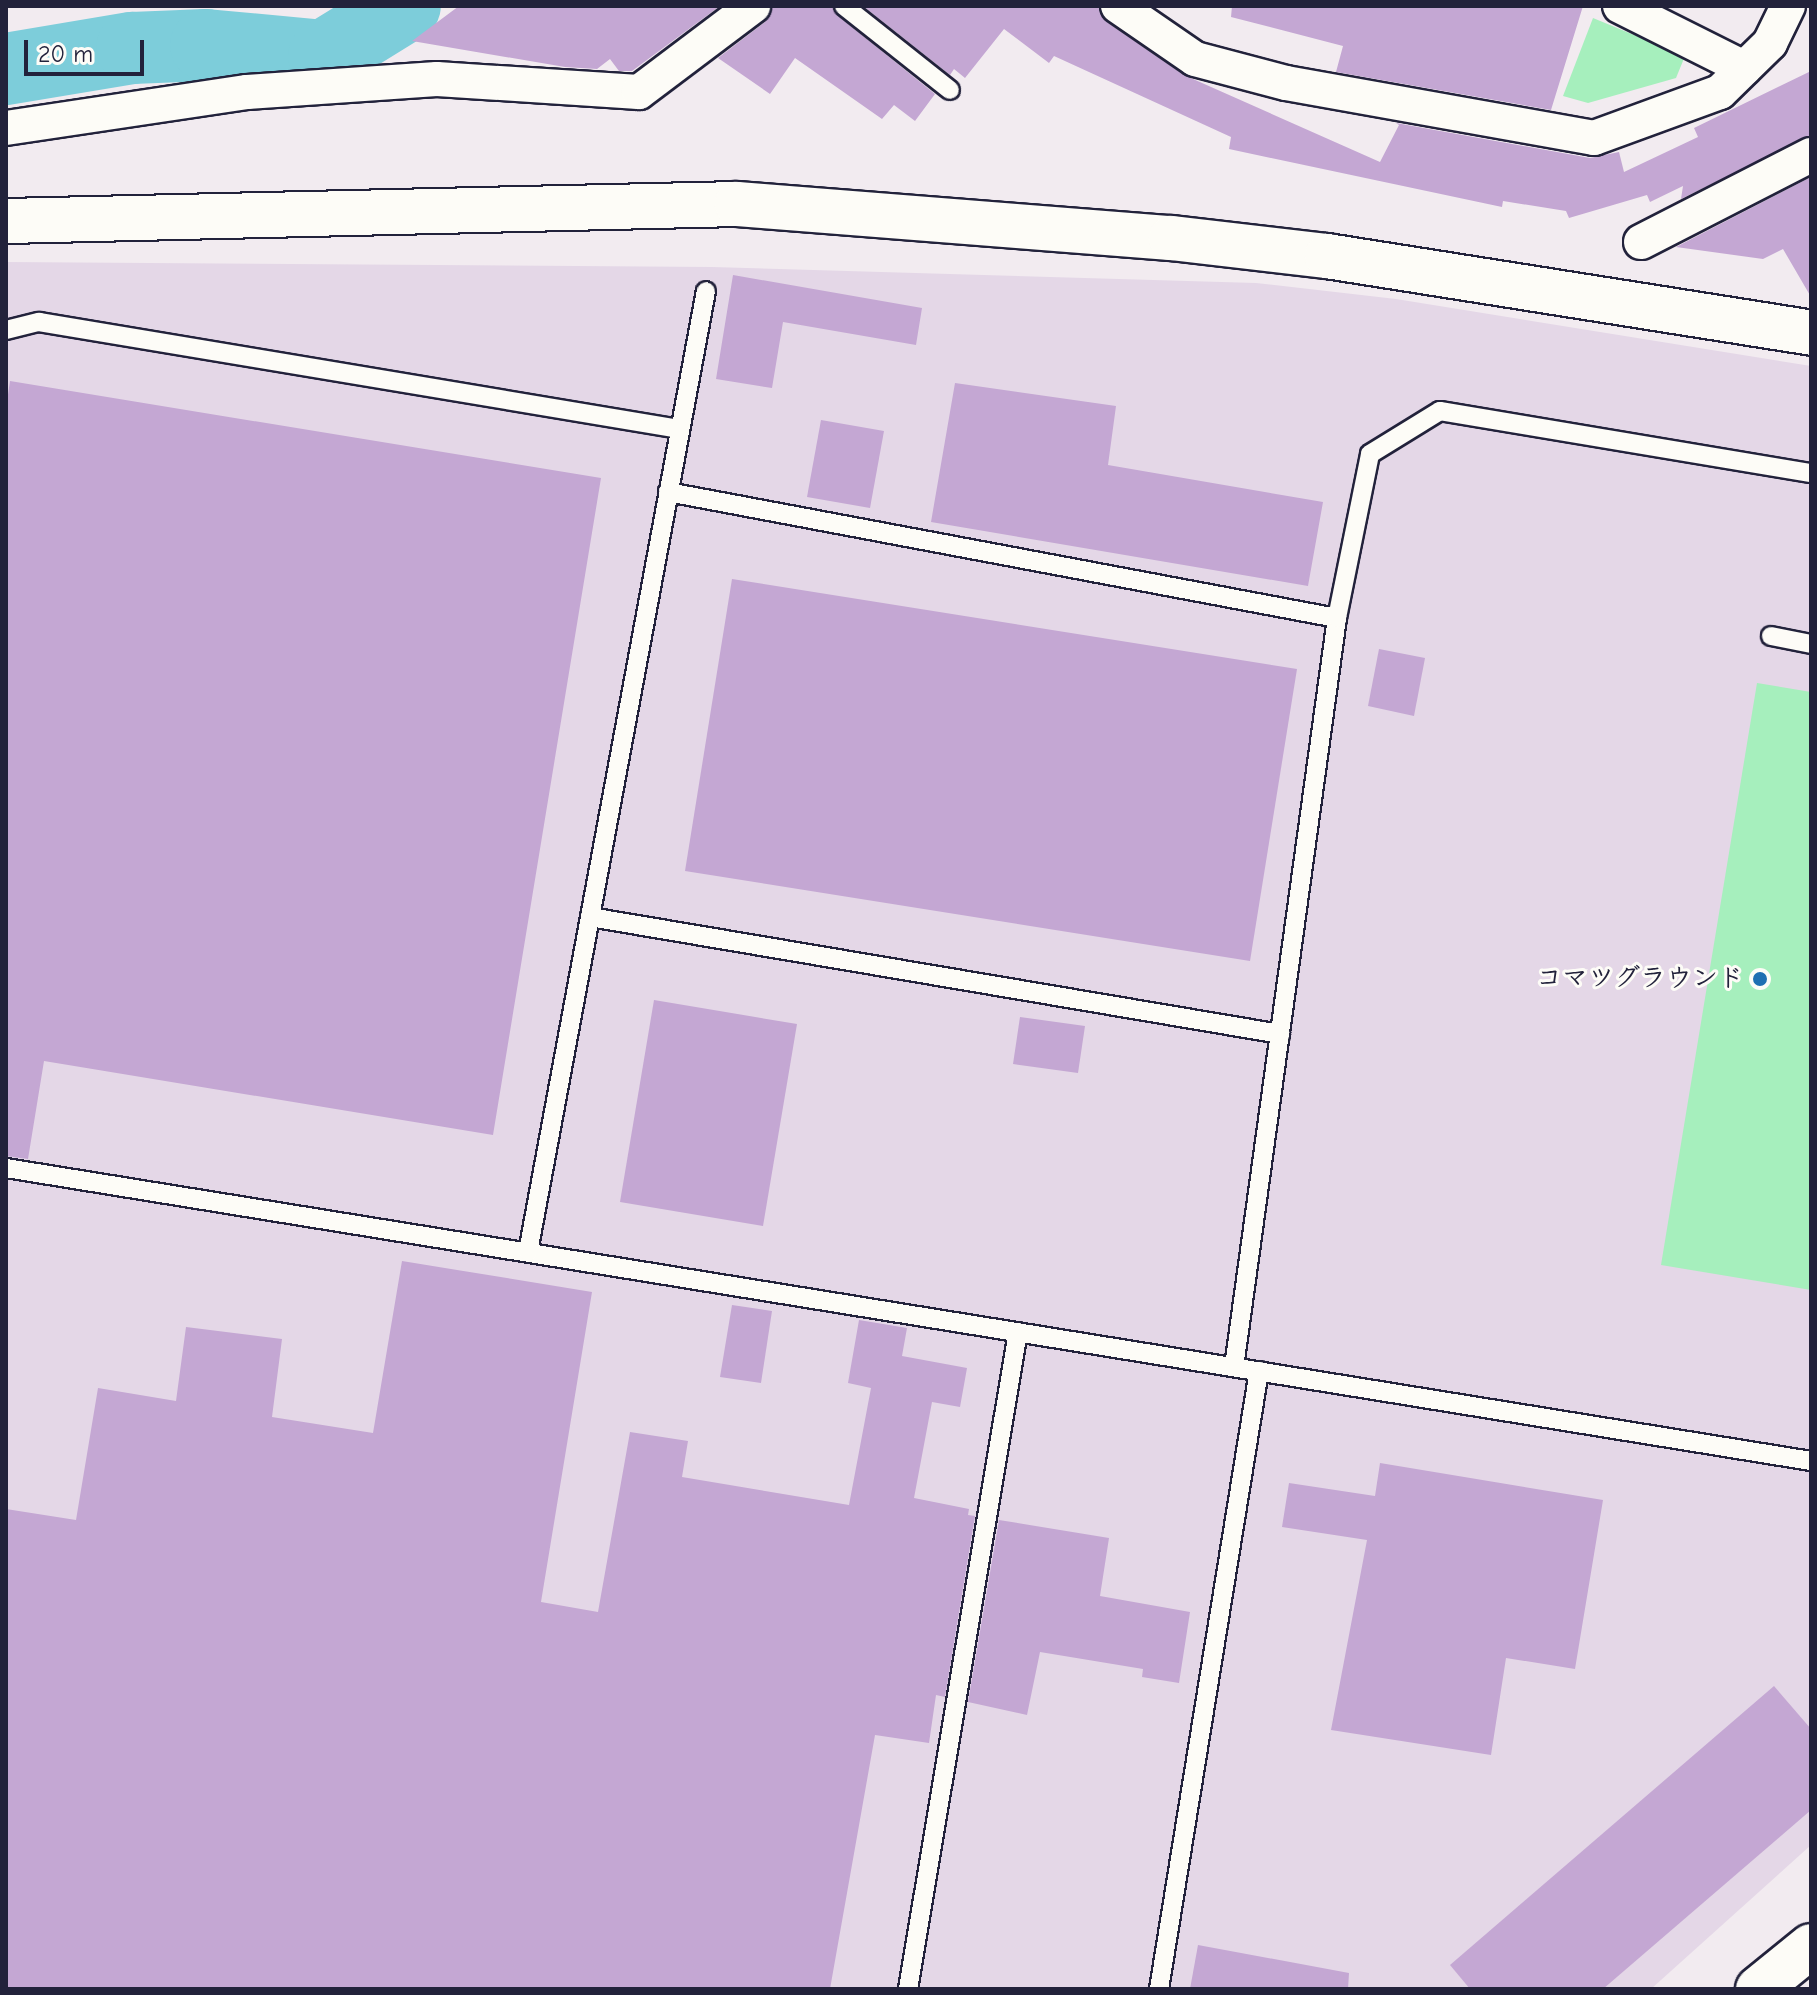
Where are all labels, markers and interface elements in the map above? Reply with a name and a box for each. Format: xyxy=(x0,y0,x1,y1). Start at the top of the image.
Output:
scale bar xyxy=(28,24,148,74)
text: 20 m xyxy=(38,40,93,68)
place label: コマツグラウンド xyxy=(1536,963,1744,995)
marker: コマツグラウンド xyxy=(1751,970,1769,988)

